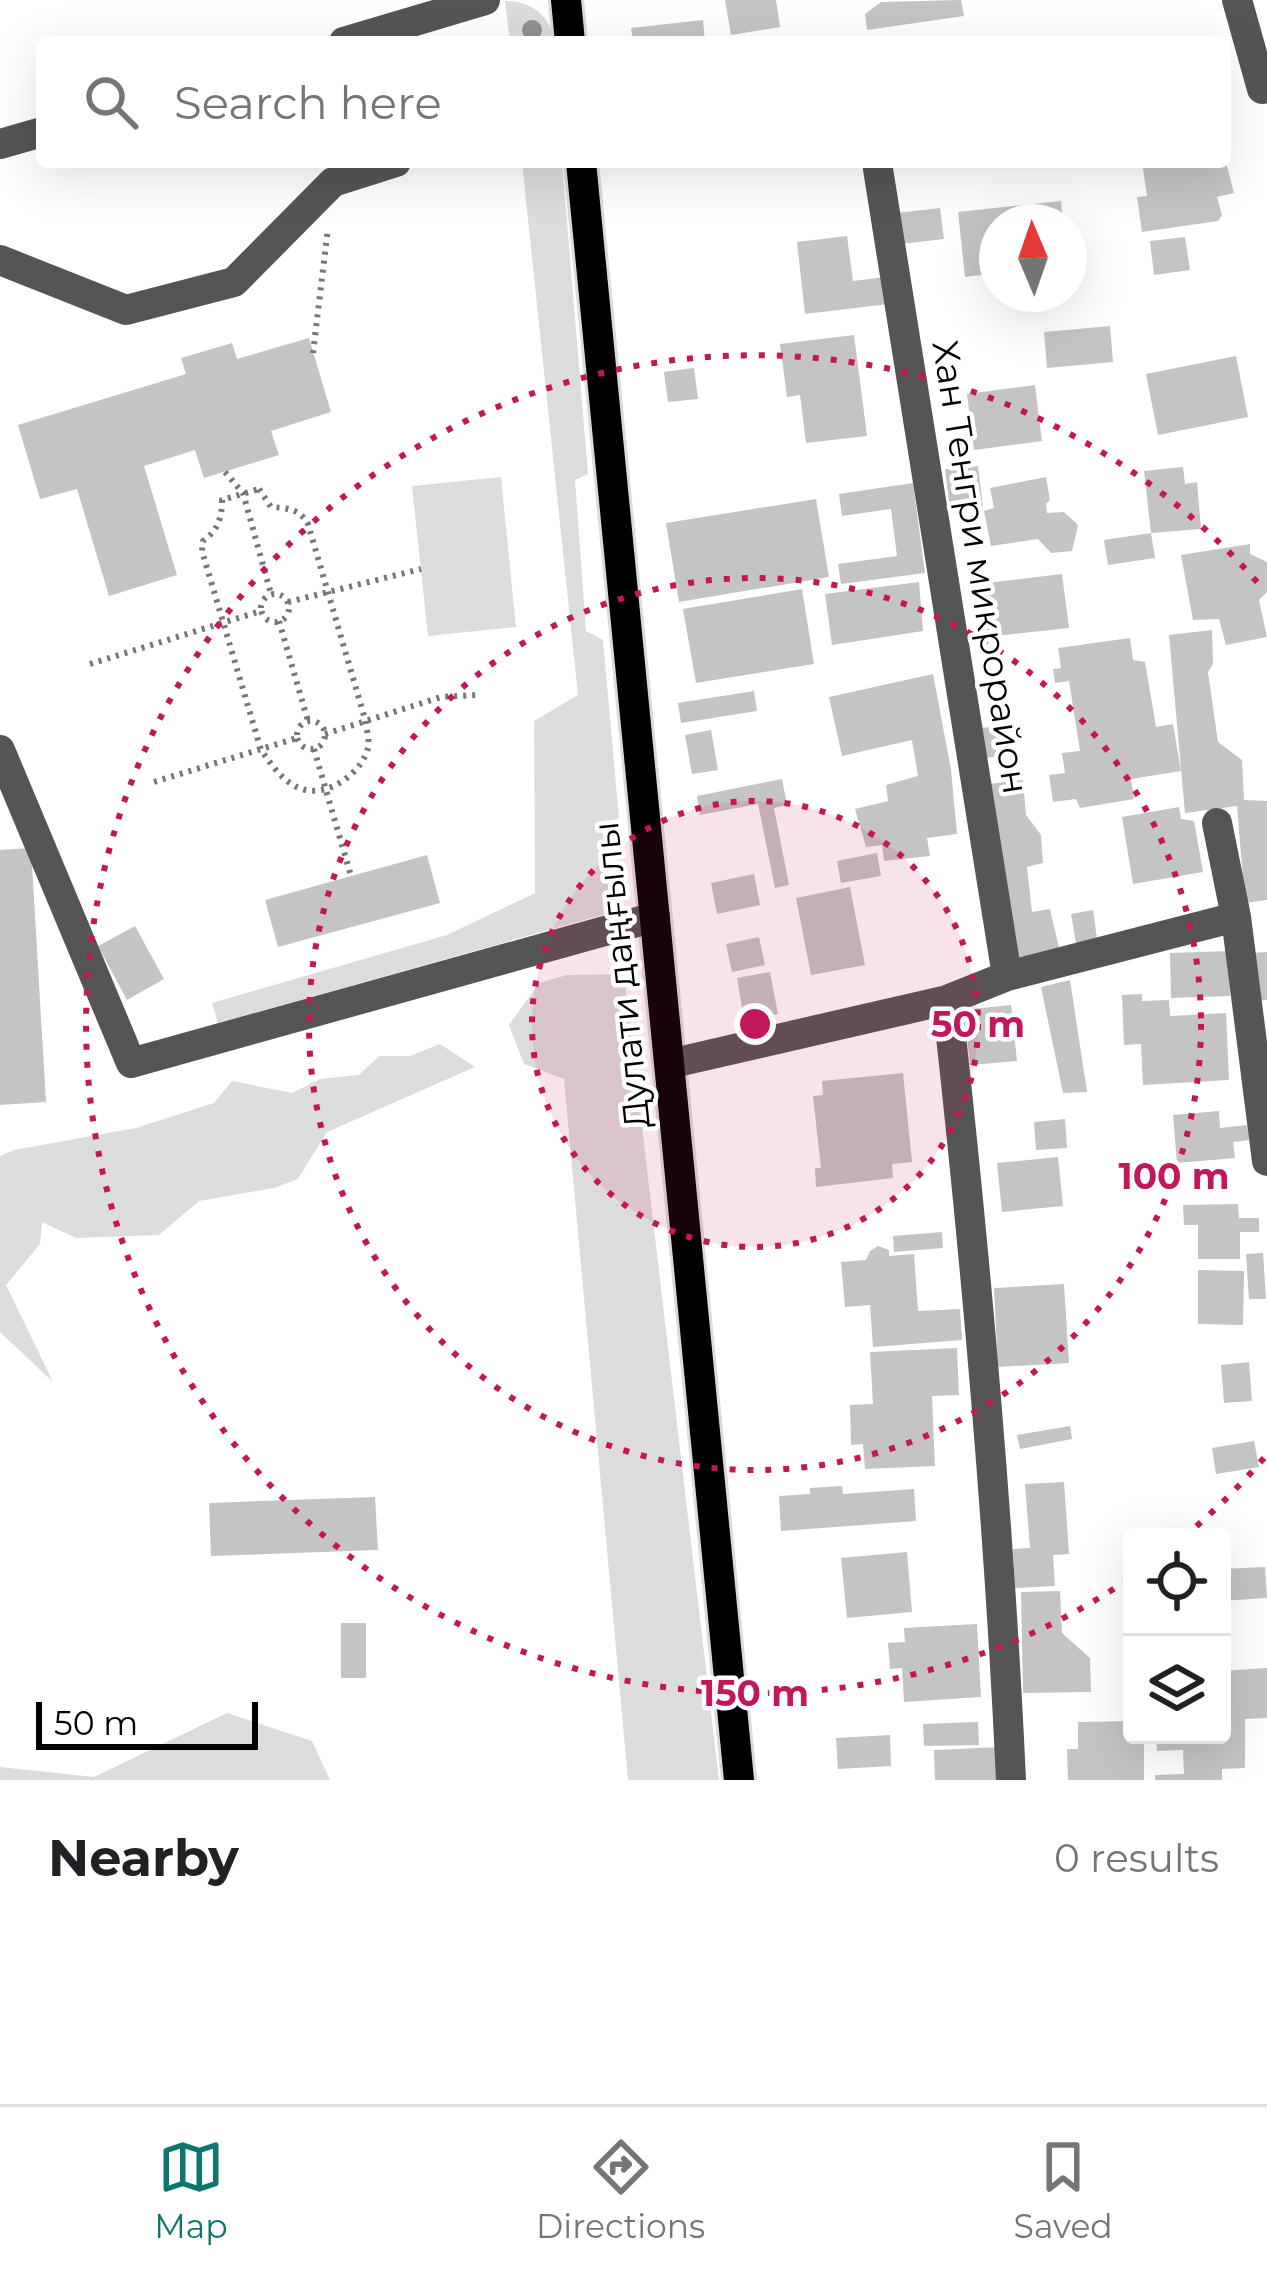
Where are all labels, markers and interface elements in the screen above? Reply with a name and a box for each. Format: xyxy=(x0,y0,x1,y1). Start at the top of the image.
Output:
search box xyxy=(36,36,1231,168)
icon: search xyxy=(78,69,144,135)
text: Search here xyxy=(174,75,442,130)
north arrow xyxy=(979,204,1087,312)
street label: Хан Тенгри микрорайон xyxy=(923,337,1039,797)
street label: Дулати даңғылы xyxy=(583,819,659,1131)
text: 50 m xyxy=(931,1002,1025,1046)
centre of rings xyxy=(734,1003,776,1045)
text: 100 m xyxy=(1119,1154,1229,1198)
map controls xyxy=(1123,1528,1231,1744)
button: locate xyxy=(1123,1528,1231,1636)
button: layers xyxy=(1123,1636,1231,1744)
text: 150 m xyxy=(701,1671,809,1715)
scale bar xyxy=(36,1696,258,1749)
text: 50 m xyxy=(54,1703,138,1743)
text: Nearby xyxy=(48,1827,239,1889)
text: 0 results xyxy=(1054,1834,1219,1882)
tab: Map xyxy=(154,2134,228,2246)
tab: Directions xyxy=(536,2134,705,2246)
tab: Saved xyxy=(1014,2134,1113,2246)

